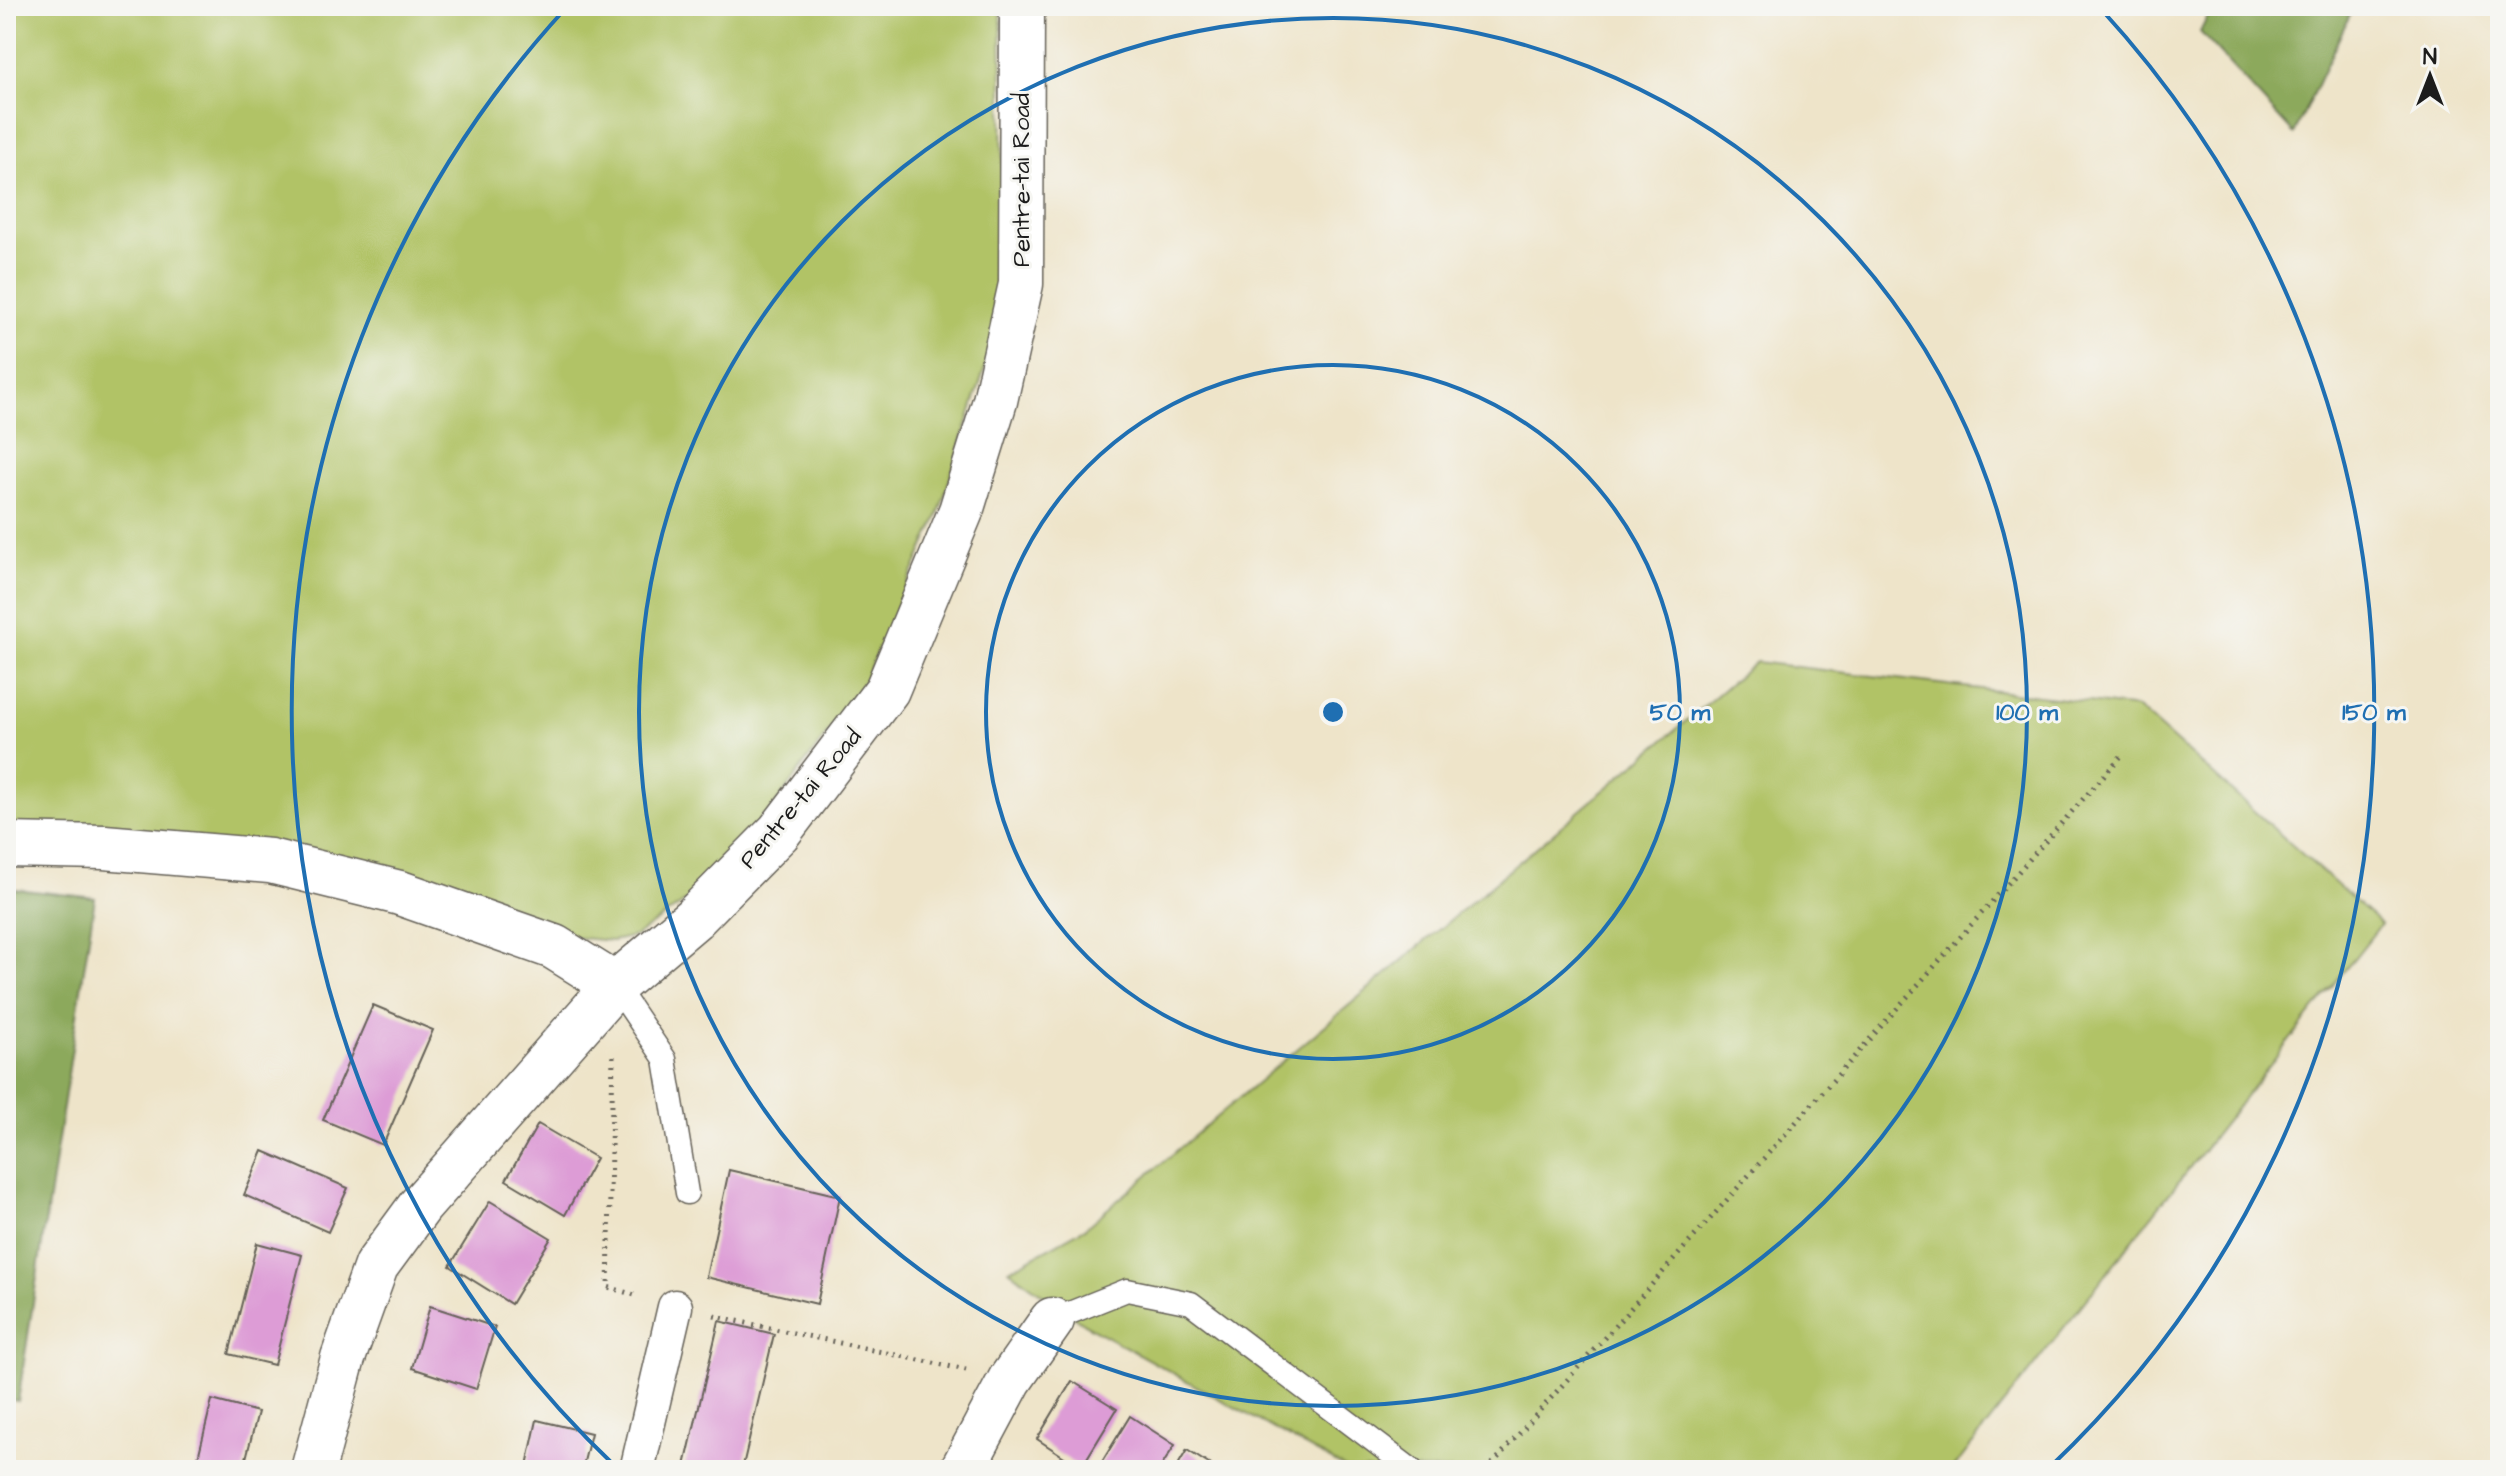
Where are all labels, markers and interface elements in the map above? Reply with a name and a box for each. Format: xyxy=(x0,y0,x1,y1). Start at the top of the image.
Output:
north arrow xyxy=(2390,36,2470,116)
text: N xyxy=(2423,42,2437,73)
street label: Pentre-tai Road xyxy=(1005,93,1039,267)
text: 50 m xyxy=(1650,696,1711,730)
text: 100 m xyxy=(1996,696,2058,730)
text: 150 m xyxy=(2342,696,2406,730)
centre of rings xyxy=(1319,698,1347,726)
street label: Pentre-tai Road xyxy=(732,721,870,876)

